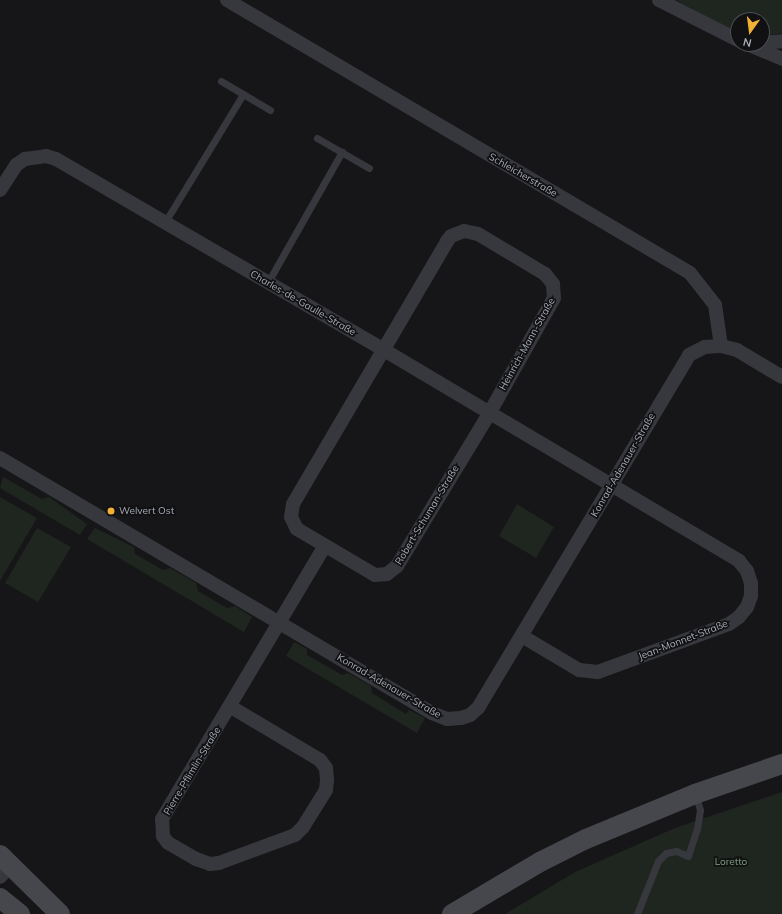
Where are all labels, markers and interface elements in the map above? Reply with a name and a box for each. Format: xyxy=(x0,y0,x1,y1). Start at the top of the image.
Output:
north arrow xyxy=(730,12,770,52)
text: N xyxy=(742,35,753,50)
street label: Schleicherstraße xyxy=(487,151,559,199)
street label: Charles-de-Gaulle-Straße xyxy=(248,268,358,338)
street label: Heinrich-Mann-Straße xyxy=(497,296,557,392)
street label: Konrad-Adenauer-Straße xyxy=(588,411,658,519)
street label: Robert-Schuman-Straße xyxy=(393,463,461,567)
place label: Welvert Ost xyxy=(119,505,174,517)
marker: Welvert Ost xyxy=(106,506,116,516)
street label: Jean-Monnet-Straße xyxy=(637,617,729,663)
street label: Konrad-Adenauer-Straße xyxy=(335,651,443,721)
street label: Pierre-Pflimlin-Straße xyxy=(161,725,223,817)
park label: Loretto xyxy=(715,856,747,868)

